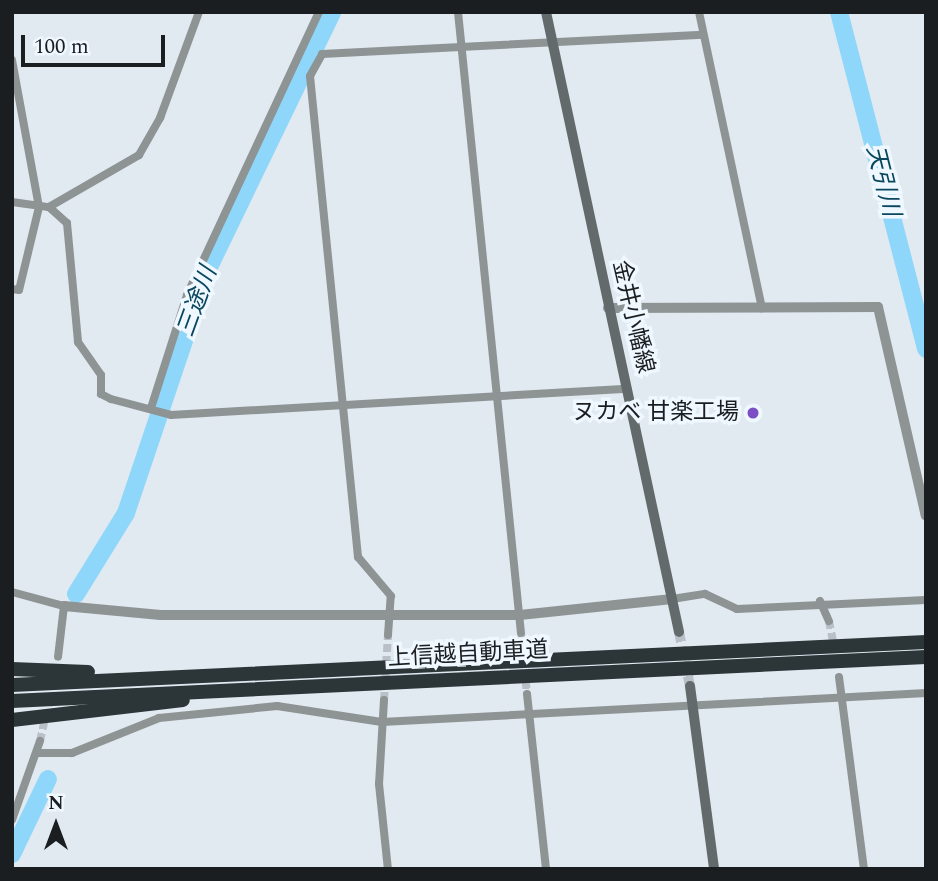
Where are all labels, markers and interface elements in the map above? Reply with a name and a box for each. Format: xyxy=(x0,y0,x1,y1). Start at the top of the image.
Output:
scale bar xyxy=(24,21,168,65)
text: 100 m xyxy=(34,31,89,63)
water label: 天引川 xyxy=(859,143,905,219)
street label: 金井小幡線 xyxy=(606,258,658,376)
water label: 三途川 xyxy=(172,263,224,341)
place label: ヌカベ 甘楽工場 xyxy=(572,399,739,427)
marker: ヌカベ 甘楽工場 xyxy=(745,405,761,421)
street label: 上信越自動車道 xyxy=(387,637,549,673)
text: N xyxy=(48,789,64,818)
north arrow xyxy=(21,790,91,860)

